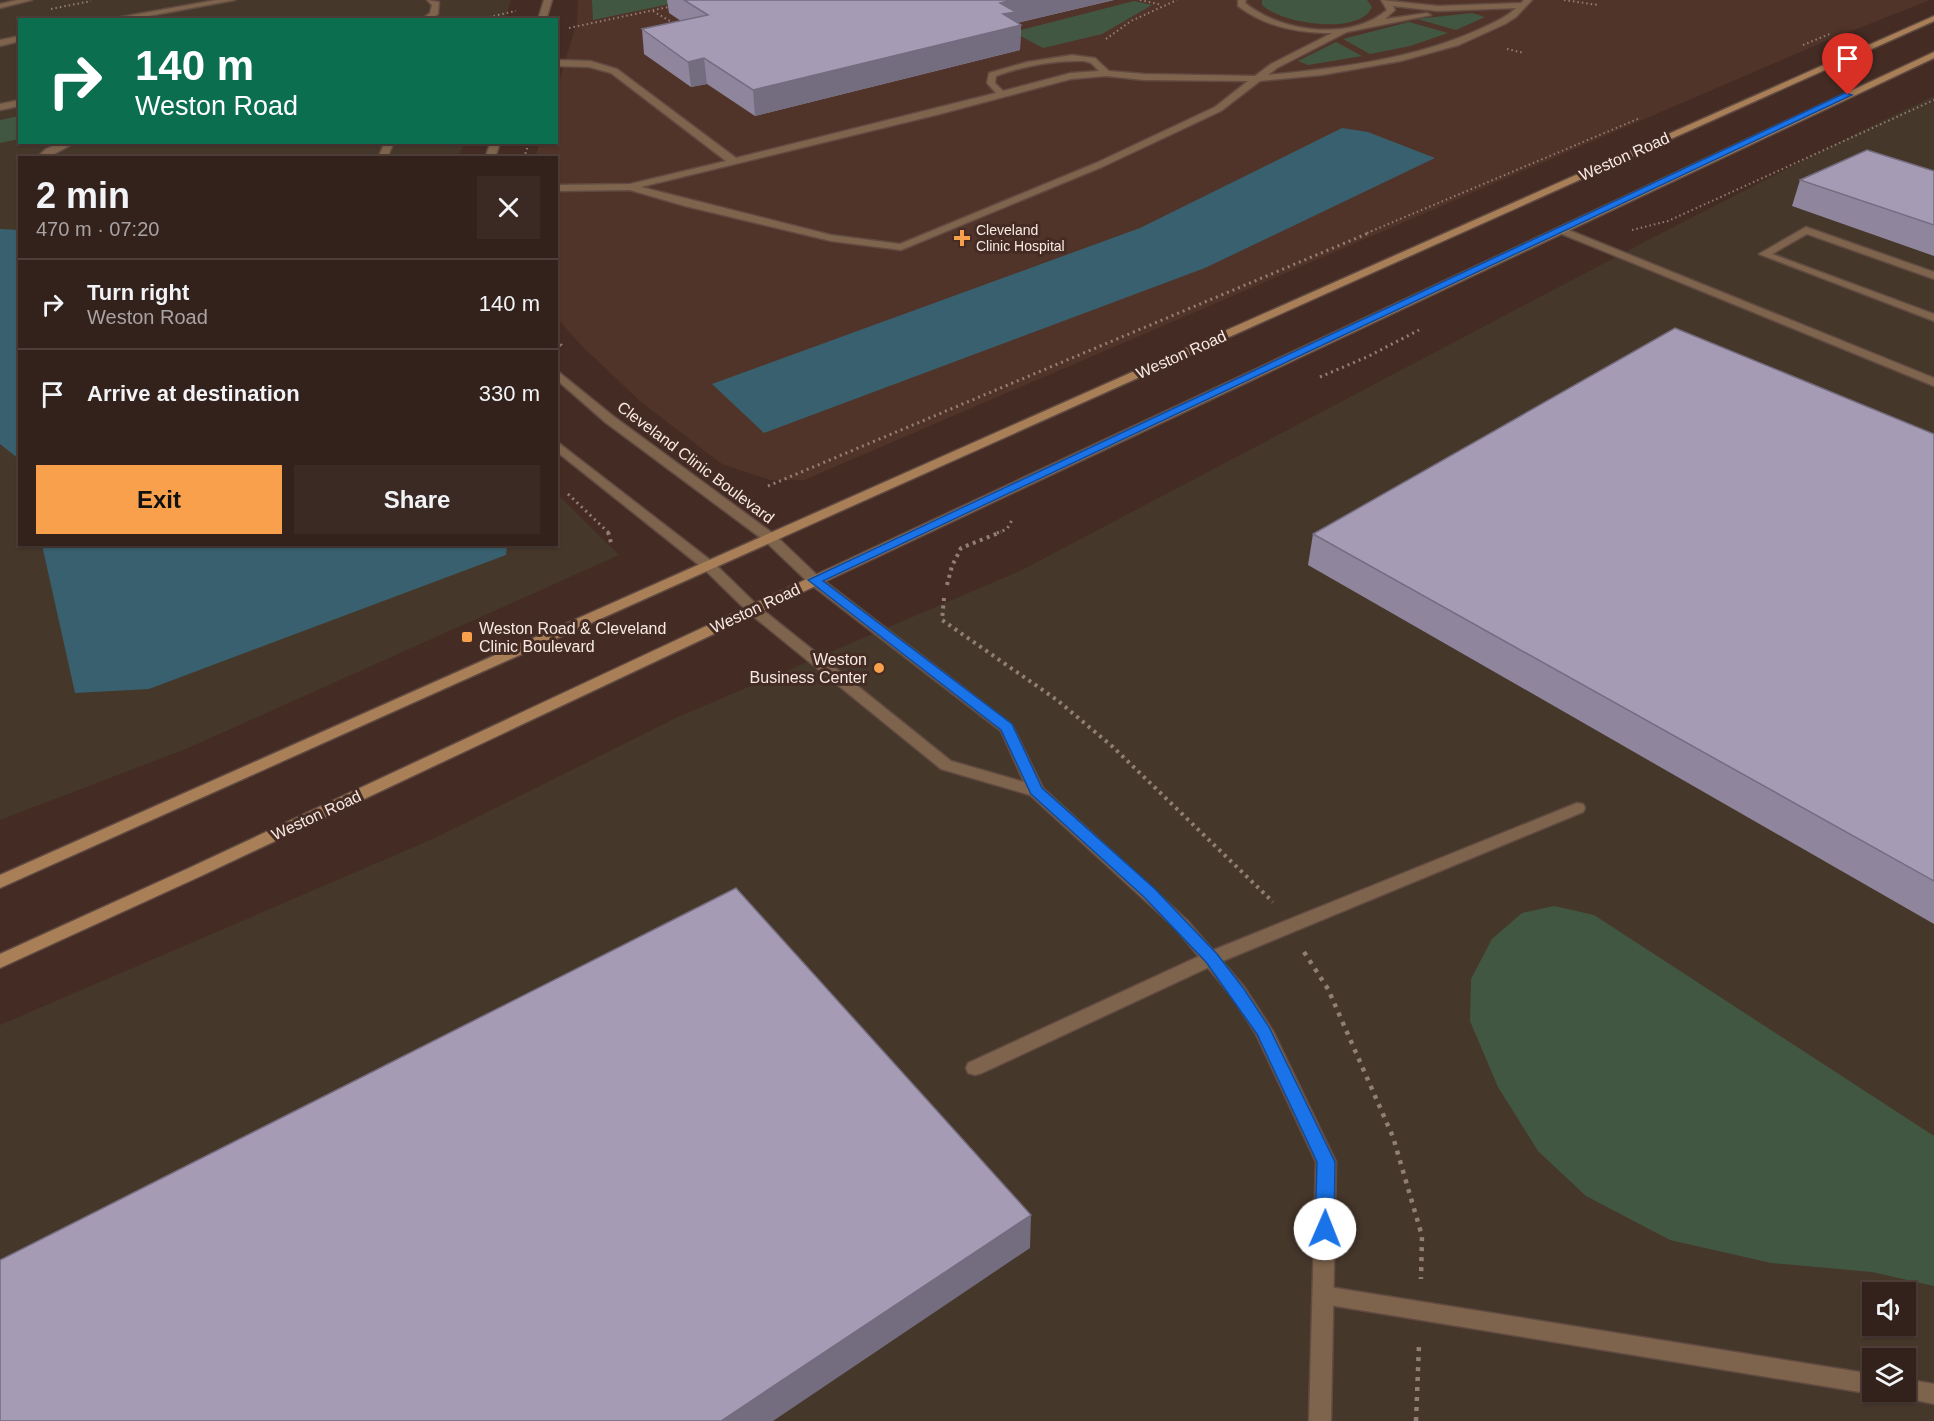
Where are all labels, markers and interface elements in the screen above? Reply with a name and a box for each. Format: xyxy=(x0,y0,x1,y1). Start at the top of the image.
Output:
pin xyxy=(1822,33,1873,95)
icon: right xyxy=(36,42,114,120)
text: 140 m xyxy=(135,42,254,89)
icon: arrive xyxy=(1831,42,1864,75)
text: Weston Road xyxy=(135,91,298,121)
street label: Weston Road xyxy=(1577,129,1672,184)
text: 2 min xyxy=(36,175,130,216)
button: close xyxy=(477,176,540,239)
text: 470 m · 07:20 xyxy=(36,218,159,240)
place label: Cleveland Clinic Hospital xyxy=(976,222,1065,254)
marker: Cleveland Clinic Hospital xyxy=(953,229,971,247)
text: Turn right xyxy=(87,280,189,305)
icon: right xyxy=(36,288,69,321)
text: 140 m xyxy=(479,291,540,316)
text: Weston Road xyxy=(87,306,208,328)
street label: Weston Road xyxy=(1134,327,1229,382)
icon: arrive xyxy=(36,378,69,411)
text: Arrive at destination xyxy=(87,381,300,406)
text: 330 m xyxy=(479,381,540,406)
street label: Cleveland Clinic Boulevard xyxy=(614,398,777,527)
button: Exit xyxy=(36,465,282,534)
button: Share xyxy=(294,465,540,534)
street label: Weston Road xyxy=(708,580,803,637)
place label: Weston Road & Cleveland Clinic Boulevard xyxy=(479,620,666,655)
marker: Weston Road & Cleveland Clinic Boulevard xyxy=(460,630,474,644)
place label: Weston Business Center xyxy=(750,651,868,686)
marker: Weston Business Center xyxy=(872,661,886,675)
street label: Weston Road xyxy=(269,787,364,844)
position arrow xyxy=(1293,1197,1357,1261)
map controls xyxy=(1862,1282,1916,1402)
button: sound xyxy=(1862,1282,1916,1336)
button: layers xyxy=(1862,1348,1916,1402)

